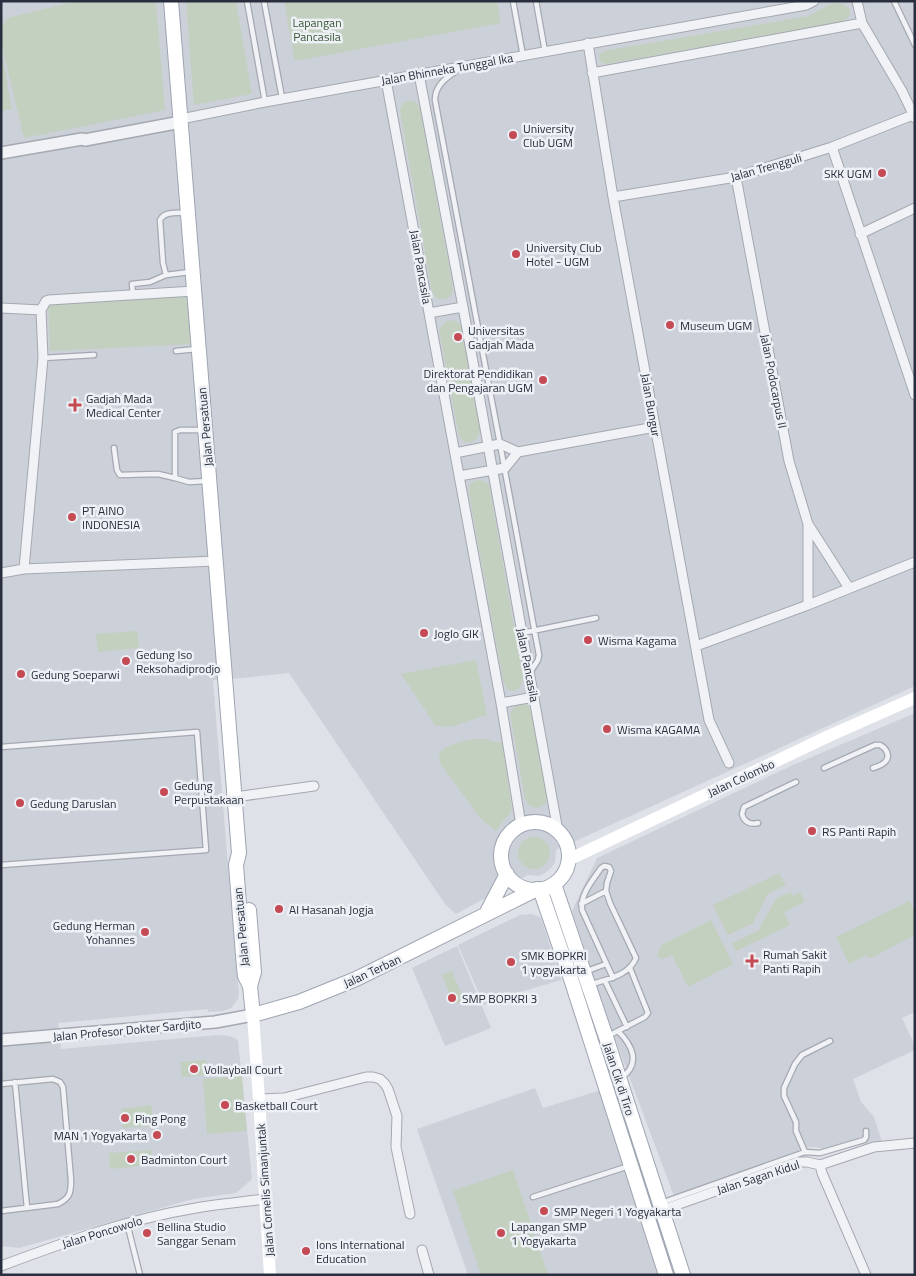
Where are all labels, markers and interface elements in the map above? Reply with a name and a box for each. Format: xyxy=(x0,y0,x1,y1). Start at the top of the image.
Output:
park label: Lapangan Pancasila xyxy=(292,13,342,46)
street label: Jalan Bhinneka Tunggal Ika xyxy=(380,48,514,90)
place label: University Club UGM xyxy=(523,119,574,152)
marker: University Club UGM xyxy=(507,129,519,141)
street label: Jalan Trengguli xyxy=(728,148,804,186)
place label: SKK UGM xyxy=(824,164,872,183)
marker: SKK UGM xyxy=(876,167,888,179)
street label: Jalan Pancasila xyxy=(405,228,437,306)
place label: University Club Hotel - UGM xyxy=(526,238,602,271)
marker: University Club Hotel - UGM xyxy=(510,248,522,260)
place label: Museum UGM xyxy=(680,316,752,335)
marker: Museum UGM xyxy=(664,319,676,331)
place label: Universitas Gadjah Mada xyxy=(468,321,534,354)
marker: Universitas Gadjah Mada xyxy=(452,331,464,343)
street label: Jalan Podocarpus II xyxy=(756,332,792,430)
place label: Direktorat Pendidikan dan Pengajaran UGM xyxy=(424,364,533,397)
street label: Jalan Bungur xyxy=(636,372,666,438)
marker: Direktorat Pendidikan dan Pengajaran UGM xyxy=(537,374,549,386)
street label: Jalan Persatuan xyxy=(192,387,218,467)
place label: Gadjah Mada Medical Center xyxy=(86,389,161,422)
marker: Gadjah Mada Medical Center xyxy=(68,398,82,412)
place label: PT AINO INDONESIA xyxy=(82,501,140,534)
marker: PT AINO INDONESIA xyxy=(66,511,78,523)
place label: Joglo GIK xyxy=(434,624,479,643)
street label: Jalan Pancasila xyxy=(512,626,544,704)
marker: Joglo GIK xyxy=(418,627,430,639)
place label: Wisma Kagama xyxy=(598,631,677,650)
marker: Wisma Kagama xyxy=(582,634,594,646)
place label: Gedung Iso Reksohadiprodjo xyxy=(136,645,220,678)
marker: Gedung Iso Reksohadiprodjo xyxy=(120,655,132,667)
place label: Gedung Soeparwi xyxy=(31,665,120,684)
marker: Gedung Soeparwi xyxy=(15,668,27,680)
place label: Wisma KAGAMA xyxy=(617,720,700,739)
marker: Wisma KAGAMA xyxy=(601,723,613,735)
street label: Jalan Colombo xyxy=(704,754,778,802)
place label: Gedung Perpustakaan xyxy=(174,776,244,809)
marker: Gedung Perpustakaan xyxy=(158,786,170,798)
place label: Gedung Daruslan xyxy=(30,794,117,813)
marker: Gedung Daruslan xyxy=(14,797,26,809)
place label: RS Panti Rapih xyxy=(822,822,896,841)
marker: RS Panti Rapih xyxy=(806,825,818,837)
street label: Jalan Persatuan xyxy=(228,887,254,967)
place label: Al Hasanah Jogja xyxy=(289,900,374,919)
marker: Al Hasanah Jogja xyxy=(273,903,285,915)
place label: Gedung Herman Yohannes xyxy=(53,916,135,949)
marker: Gedung Herman Yohannes xyxy=(139,926,151,938)
place label: Rumah Sakit Panti Rapih xyxy=(763,945,828,978)
place label: SMK BOPKRI 1 yogyakarta xyxy=(521,946,587,979)
street label: Jalan Terban xyxy=(340,949,404,993)
marker: Rumah Sakit Panti Rapih xyxy=(745,954,759,968)
marker: SMK BOPKRI 1 yogyakarta xyxy=(505,956,517,968)
place label: SMP BOPKRI 3 xyxy=(462,989,537,1008)
marker: SMP BOPKRI 3 xyxy=(446,992,458,1004)
street label: Jalan Profesor Dokter Sardjito xyxy=(52,1014,202,1046)
street label: Jalan Cik di Tiro xyxy=(598,1040,640,1118)
place label: Vollayball Court xyxy=(204,1060,283,1079)
marker: Vollayball Court xyxy=(188,1063,200,1075)
place label: Basketball Court xyxy=(235,1096,319,1115)
marker: Basketball Court xyxy=(219,1099,231,1111)
place label: Ping Pong xyxy=(135,1109,186,1128)
marker: Ping Pong xyxy=(119,1112,131,1124)
street label: Jalan Cornelis Simanjuntak xyxy=(251,1123,279,1257)
place label: MAN 1 Yogyakarta xyxy=(54,1126,147,1145)
marker: MAN 1 Yogyakarta xyxy=(151,1129,163,1141)
place label: Badminton Court xyxy=(141,1150,228,1169)
marker: Badminton Court xyxy=(125,1153,137,1165)
street label: Jalan Sagan Kidul xyxy=(714,1155,802,1199)
place label: SMP Negeri 1 Yogyakarta xyxy=(554,1202,681,1221)
marker: SMP Negeri 1 Yogyakarta xyxy=(538,1205,550,1217)
street label: Jalan Poncowolo xyxy=(59,1211,145,1253)
place label: Bellina Studio Sanggar Senam xyxy=(157,1217,236,1250)
place label: Lapangan SMP 1 Yogyakarta xyxy=(511,1217,587,1250)
marker: Bellina Studio Sanggar Senam xyxy=(141,1227,153,1239)
marker: Lapangan SMP 1 Yogyakarta xyxy=(495,1227,507,1239)
place label: Ions International Education xyxy=(316,1235,405,1268)
marker: Ions International Education xyxy=(300,1245,312,1257)

